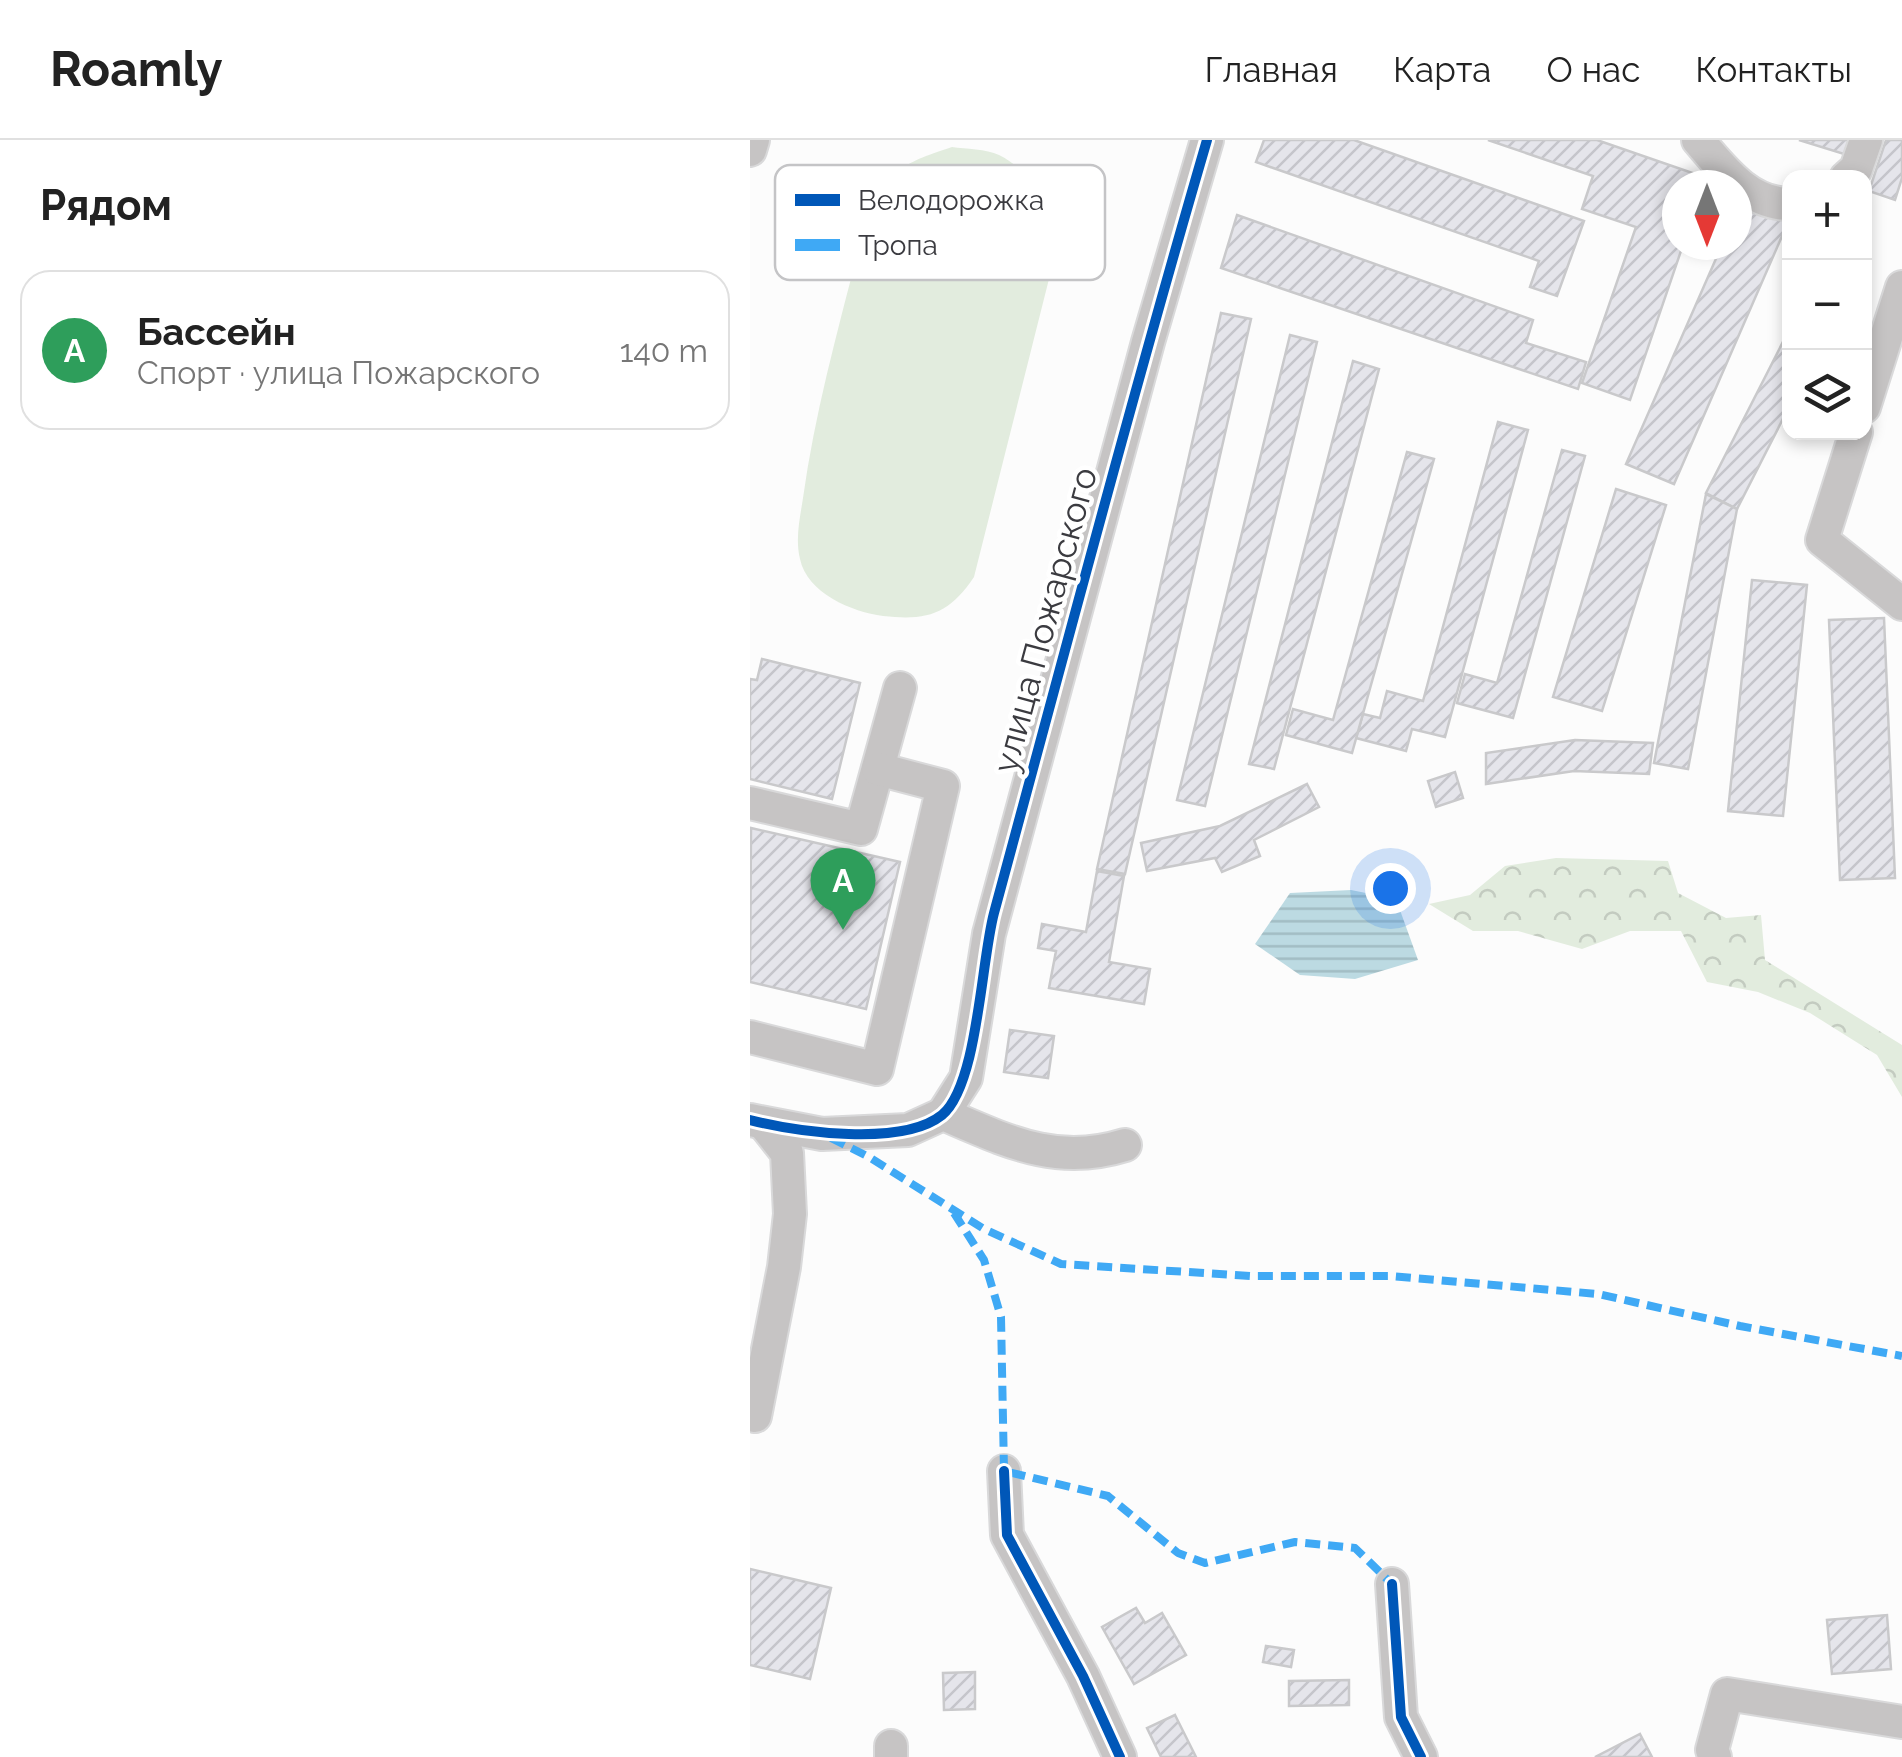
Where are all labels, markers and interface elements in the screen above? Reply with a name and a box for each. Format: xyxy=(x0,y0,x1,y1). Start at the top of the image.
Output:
text: Roamly xyxy=(50,41,223,97)
text: Главная xyxy=(1205,49,1338,90)
text: Карта xyxy=(1393,49,1491,90)
text: О нас xyxy=(1546,49,1640,90)
text: Контакты xyxy=(1695,49,1852,90)
legend xyxy=(775,165,1105,280)
north arrow xyxy=(1662,170,1752,260)
map controls xyxy=(1782,170,1872,440)
button: + xyxy=(1782,170,1872,260)
text: Рядом xyxy=(40,181,172,230)
text: Велодорожка xyxy=(858,184,1044,217)
text: Тропа xyxy=(858,229,938,262)
button: − xyxy=(1782,260,1872,350)
text: Бассейн xyxy=(137,309,296,354)
text: A xyxy=(64,332,85,369)
text: 140 m xyxy=(620,332,708,369)
button: layers xyxy=(1782,350,1872,440)
text: Спорт · улица Пожарского xyxy=(137,354,540,391)
street label: улица Пожарского xyxy=(984,463,1105,777)
pin: A xyxy=(811,848,876,930)
your location xyxy=(1365,863,1416,914)

